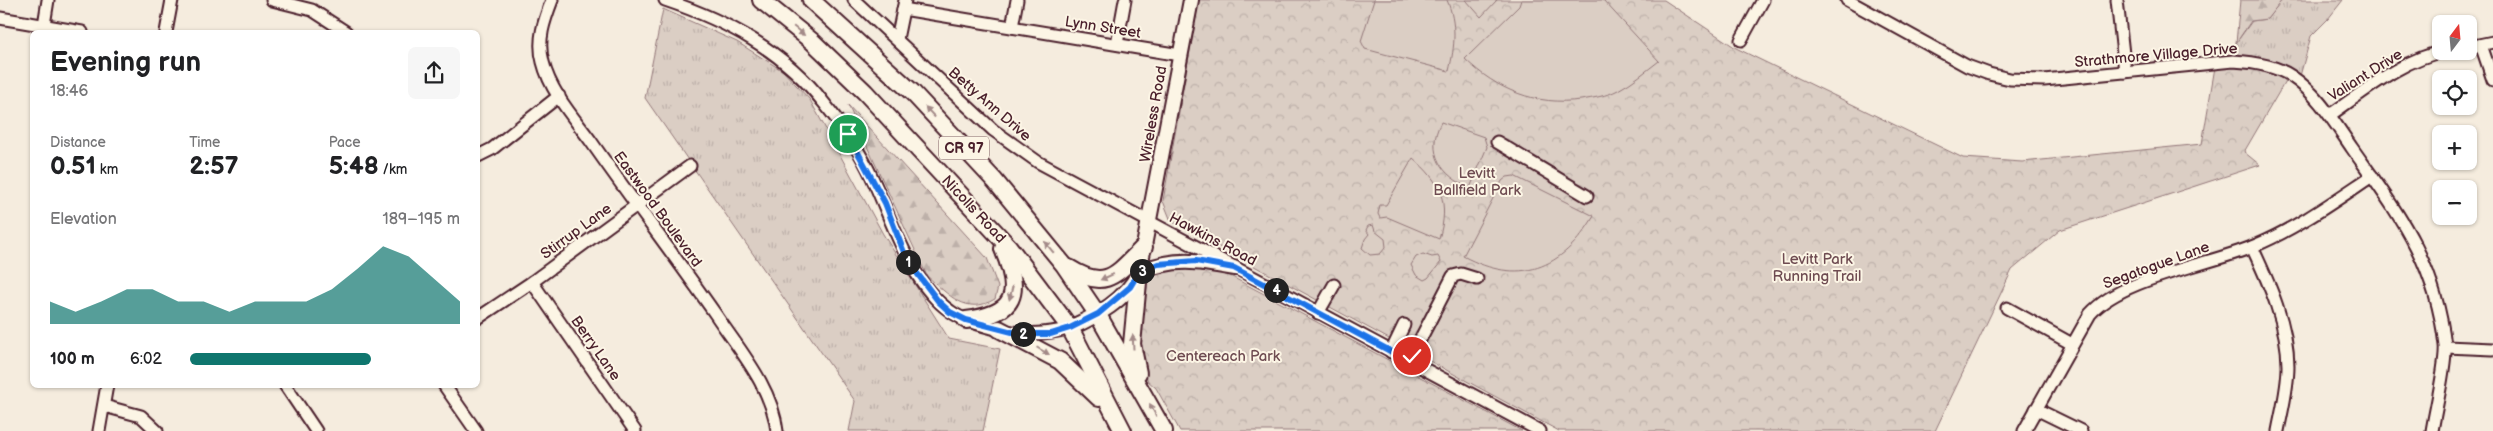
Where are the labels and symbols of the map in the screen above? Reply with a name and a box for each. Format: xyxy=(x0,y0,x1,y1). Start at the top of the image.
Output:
street label: Lynn Street xyxy=(1064,12,1143,43)
north arrow xyxy=(2432,15,2478,60)
one-way arrow xyxy=(792,25,805,36)
street label: Strathmore Village Drive xyxy=(2074,39,2238,72)
street label: Valiant Drive xyxy=(2324,45,2406,106)
street label: Betty Ann Drive xyxy=(944,63,1035,146)
street label: Wireless Road xyxy=(1136,64,1171,164)
one-way arrow xyxy=(924,106,936,118)
pin xyxy=(827,113,869,155)
road number: CR 97 xyxy=(939,136,989,160)
street label: Eastwood Boulevard xyxy=(609,148,706,271)
park label: Levitt Ballfield Park xyxy=(1433,164,1521,200)
street label: Nicolls Road xyxy=(937,172,1010,247)
street label: Stirrup Lane xyxy=(537,199,616,264)
street label: Hawkins Road xyxy=(1166,208,1260,271)
street label: Segatogue Lane xyxy=(2100,237,2212,294)
one-way arrow xyxy=(1044,241,1055,253)
pin: 1 xyxy=(896,250,920,274)
park label: Levitt Park Running Trail xyxy=(1773,250,1861,286)
pin: 3 xyxy=(1130,258,1154,284)
one-way arrow xyxy=(1100,273,1114,281)
pin: 4 xyxy=(1264,278,1288,302)
one-way arrow xyxy=(1006,286,1014,301)
street label: Berry Lane xyxy=(566,312,625,384)
pin: 2 xyxy=(1010,322,1036,346)
one-way arrow xyxy=(1128,333,1136,349)
pin xyxy=(1391,335,1433,377)
one-way arrow xyxy=(1036,347,1049,356)
park label: Centereach Park xyxy=(1166,347,1281,366)
one-way arrow xyxy=(1149,403,1157,418)

